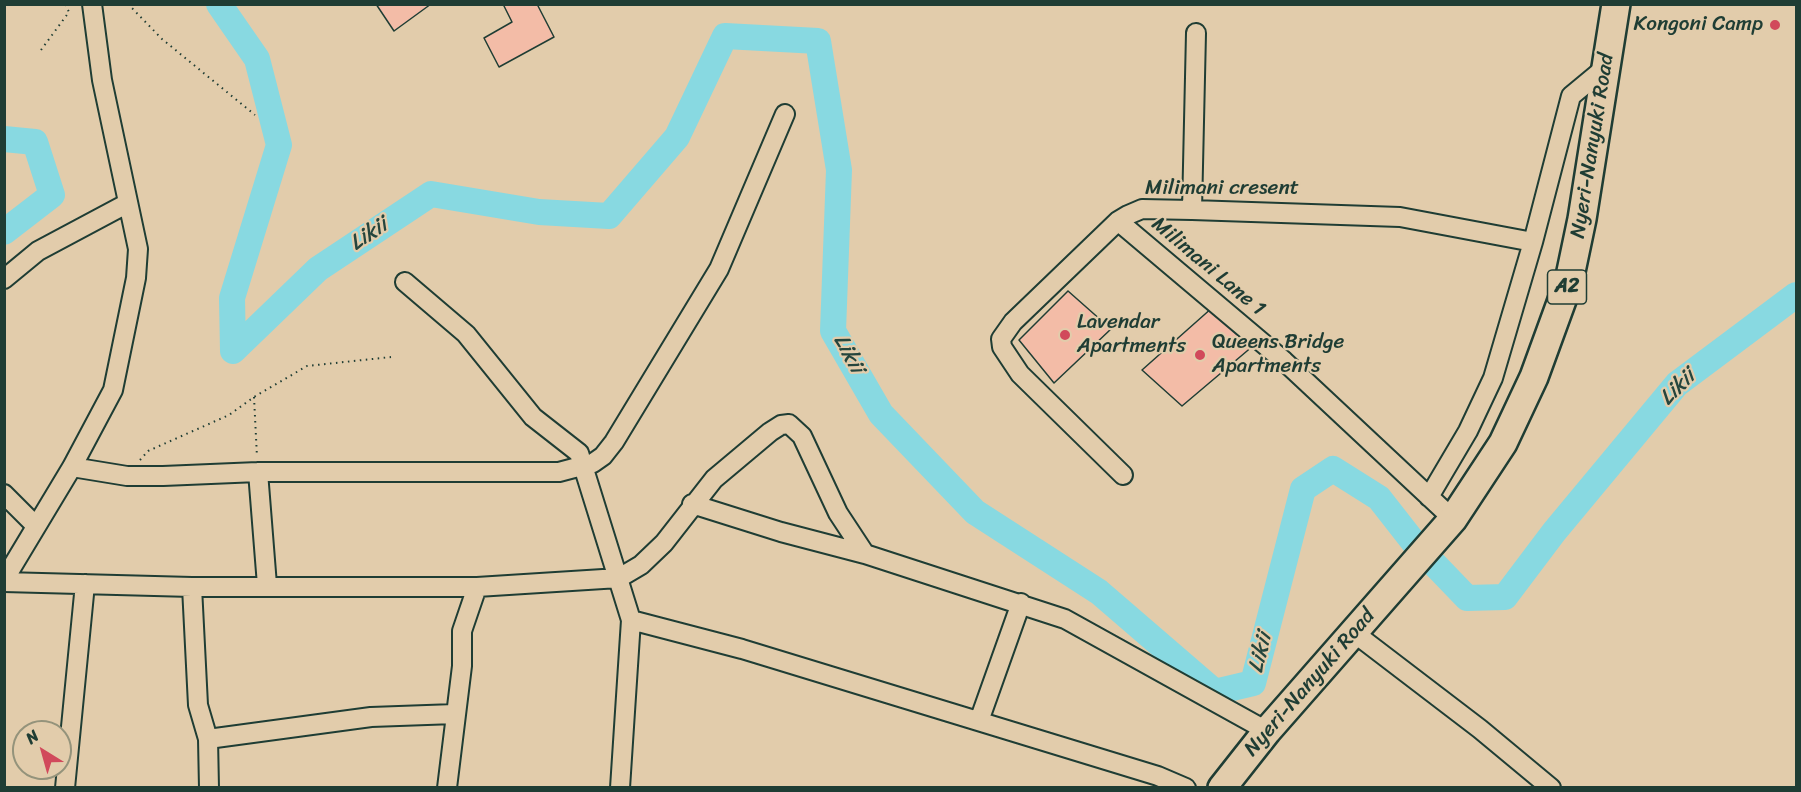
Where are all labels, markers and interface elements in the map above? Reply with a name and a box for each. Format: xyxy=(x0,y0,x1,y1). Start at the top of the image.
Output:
place label: Kongoni Camp xyxy=(1633,12,1763,38)
marker: Kongoni Camp xyxy=(1768,18,1782,32)
street label: Nyeri-Nanyuki Road xyxy=(1566,52,1620,240)
street label: Milimani cresent xyxy=(1145,176,1299,202)
street label: Milimani Lane 1 xyxy=(1146,212,1270,322)
water label: Likii xyxy=(345,213,393,257)
road number: A2 xyxy=(1548,270,1586,304)
place label: Lavendar Apartments xyxy=(1077,310,1186,360)
marker: Lavendar Apartments xyxy=(1058,328,1072,342)
water label: Likii xyxy=(827,330,869,378)
place label: Queens Bridge Apartments xyxy=(1212,330,1344,380)
marker: Queens Bridge Apartments xyxy=(1193,348,1207,362)
water label: Likii xyxy=(1655,365,1701,411)
street label: Nyeri-Nanyuki Road xyxy=(1239,604,1381,762)
water label: Likii xyxy=(1243,630,1279,676)
north arrow xyxy=(12,720,72,780)
text: N xyxy=(19,722,45,752)

